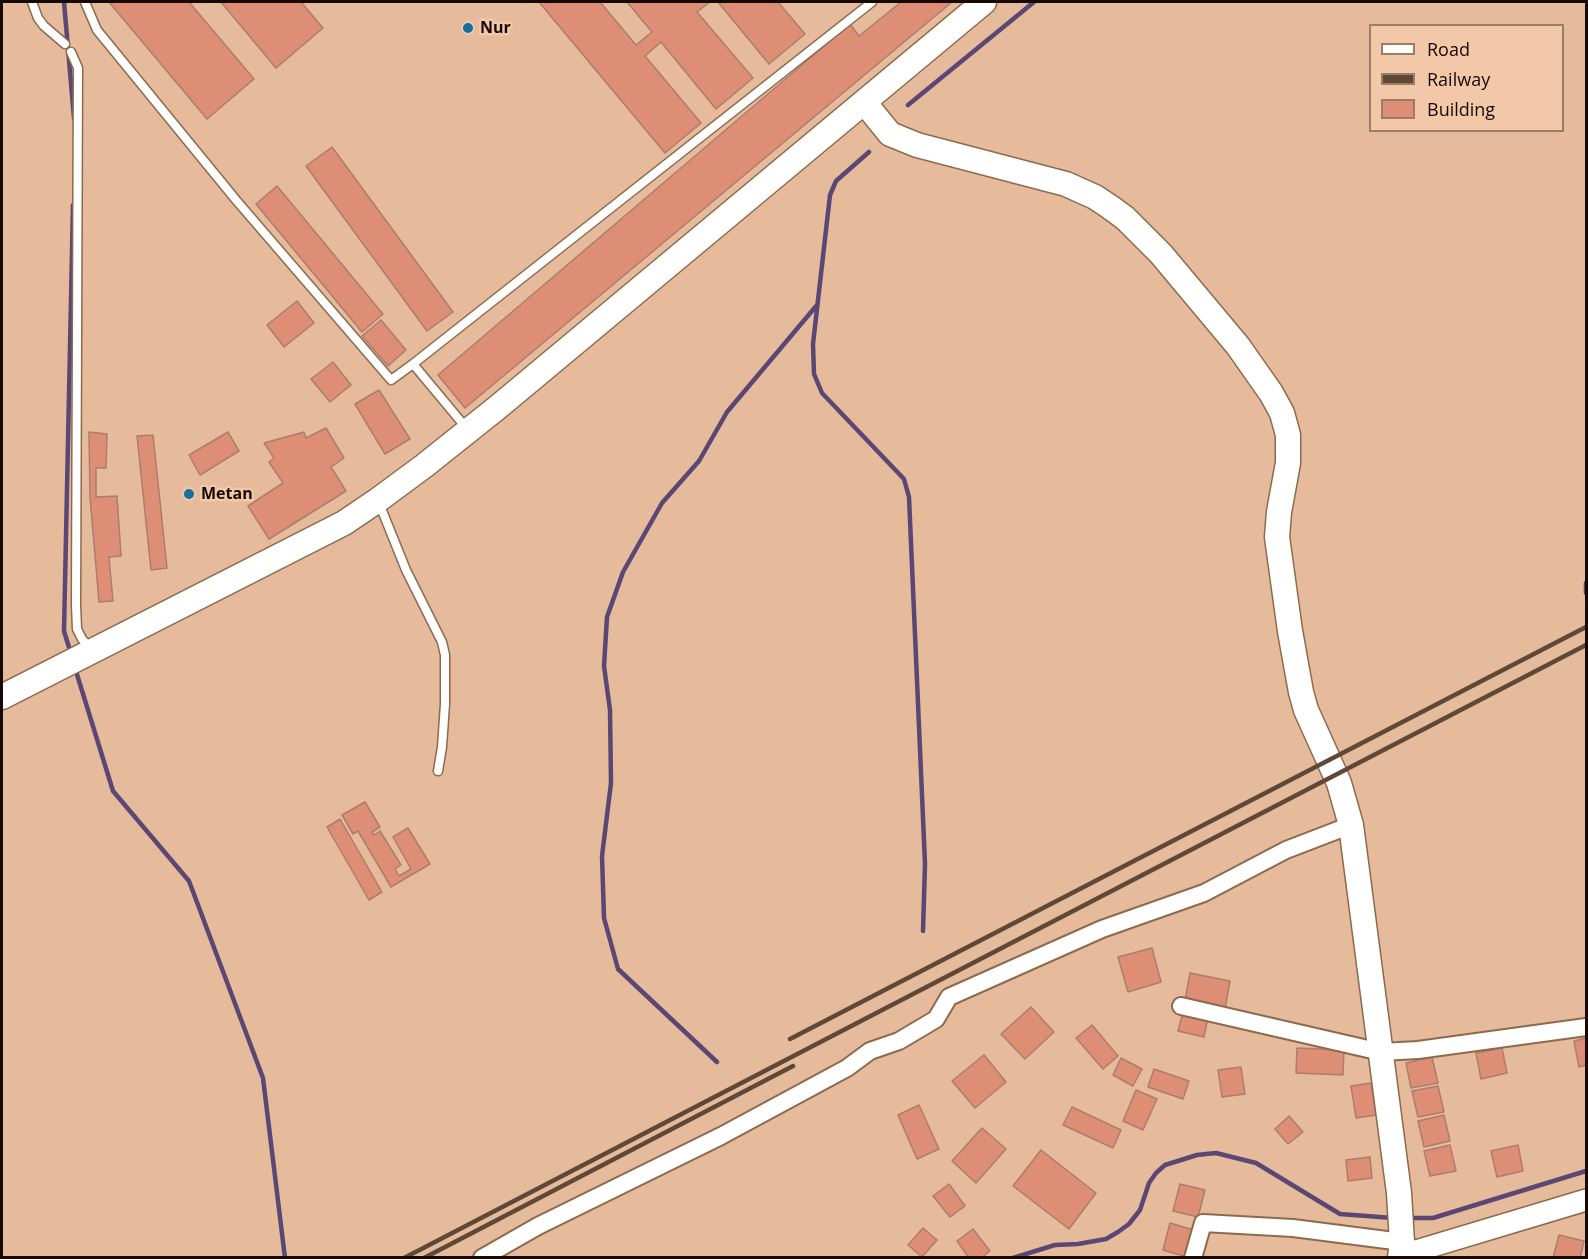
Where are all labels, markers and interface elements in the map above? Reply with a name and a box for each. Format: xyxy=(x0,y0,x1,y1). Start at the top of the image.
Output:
place label: Nur xyxy=(480,18,511,38)
marker: Nur xyxy=(461,21,475,35)
legend xyxy=(1369,24,1564,132)
text: Road xyxy=(1427,37,1470,61)
text: Railway xyxy=(1427,67,1490,91)
text: Building xyxy=(1427,97,1495,121)
place label: Metan xyxy=(201,484,253,504)
marker: Metan xyxy=(182,487,196,501)

